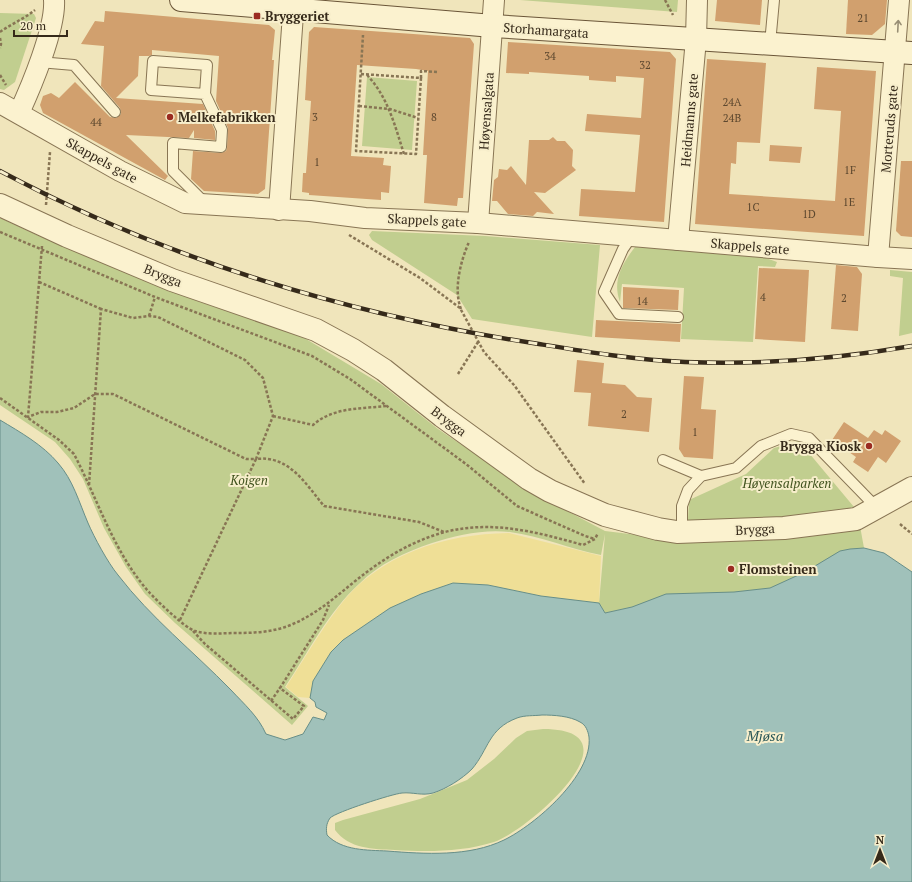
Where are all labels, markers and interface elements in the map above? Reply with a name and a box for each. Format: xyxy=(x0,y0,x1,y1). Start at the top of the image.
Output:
place label: Bryggeriet xyxy=(265,7,330,25)
marker: Bryggeriet xyxy=(252,11,262,21)
house number: 21 xyxy=(857,11,869,25)
scale bar xyxy=(14,12,67,38)
text: 20 m xyxy=(20,18,47,33)
street label: Storhamargata xyxy=(503,18,590,42)
one-way arrow xyxy=(894,20,901,33)
house number: 34 xyxy=(544,49,556,63)
house number: 32 xyxy=(639,58,651,72)
street label: Høyensalgata xyxy=(474,71,498,150)
street label: Heidmanns gate xyxy=(676,72,702,168)
street label: Morteruds gate xyxy=(876,84,902,174)
house number: 24A xyxy=(722,95,742,109)
place label: Melkefabrikken xyxy=(178,108,276,126)
house number: 3 xyxy=(312,110,318,124)
house number: 8 xyxy=(431,110,437,124)
house number: 24B xyxy=(723,111,741,125)
marker: Melkefabrikken xyxy=(165,112,175,122)
house number: 44 xyxy=(90,115,102,129)
street label: Skappels gate xyxy=(63,133,141,187)
house number: 1 xyxy=(314,155,320,169)
house number: 1F xyxy=(844,163,856,177)
house number: 1E xyxy=(843,195,855,209)
house number: 1C xyxy=(747,200,759,214)
house number: 1D xyxy=(802,207,816,221)
street label: Skappels gate xyxy=(387,209,467,231)
street label: Skappels gate xyxy=(710,234,790,258)
street label: Brygga xyxy=(141,259,185,291)
house number: 4 xyxy=(760,290,766,304)
house number: 2 xyxy=(841,291,847,305)
house number: 14 xyxy=(636,294,648,308)
street label: Brygga xyxy=(428,402,471,440)
house number: 2 xyxy=(621,407,627,421)
house number: 1 xyxy=(692,425,698,439)
place label: Brygga Kiosk xyxy=(780,437,861,455)
marker: Brygga Kiosk xyxy=(864,441,874,451)
park label: Koigen xyxy=(229,471,268,489)
park label: Høyensalparken xyxy=(742,474,832,492)
street label: Brygga xyxy=(735,519,776,539)
place label: Flomsteinen xyxy=(739,560,817,578)
marker: Flomsteinen xyxy=(726,564,736,574)
water label: Mjøsa xyxy=(746,726,783,745)
north arrow xyxy=(860,830,900,870)
text: N xyxy=(876,833,885,847)

